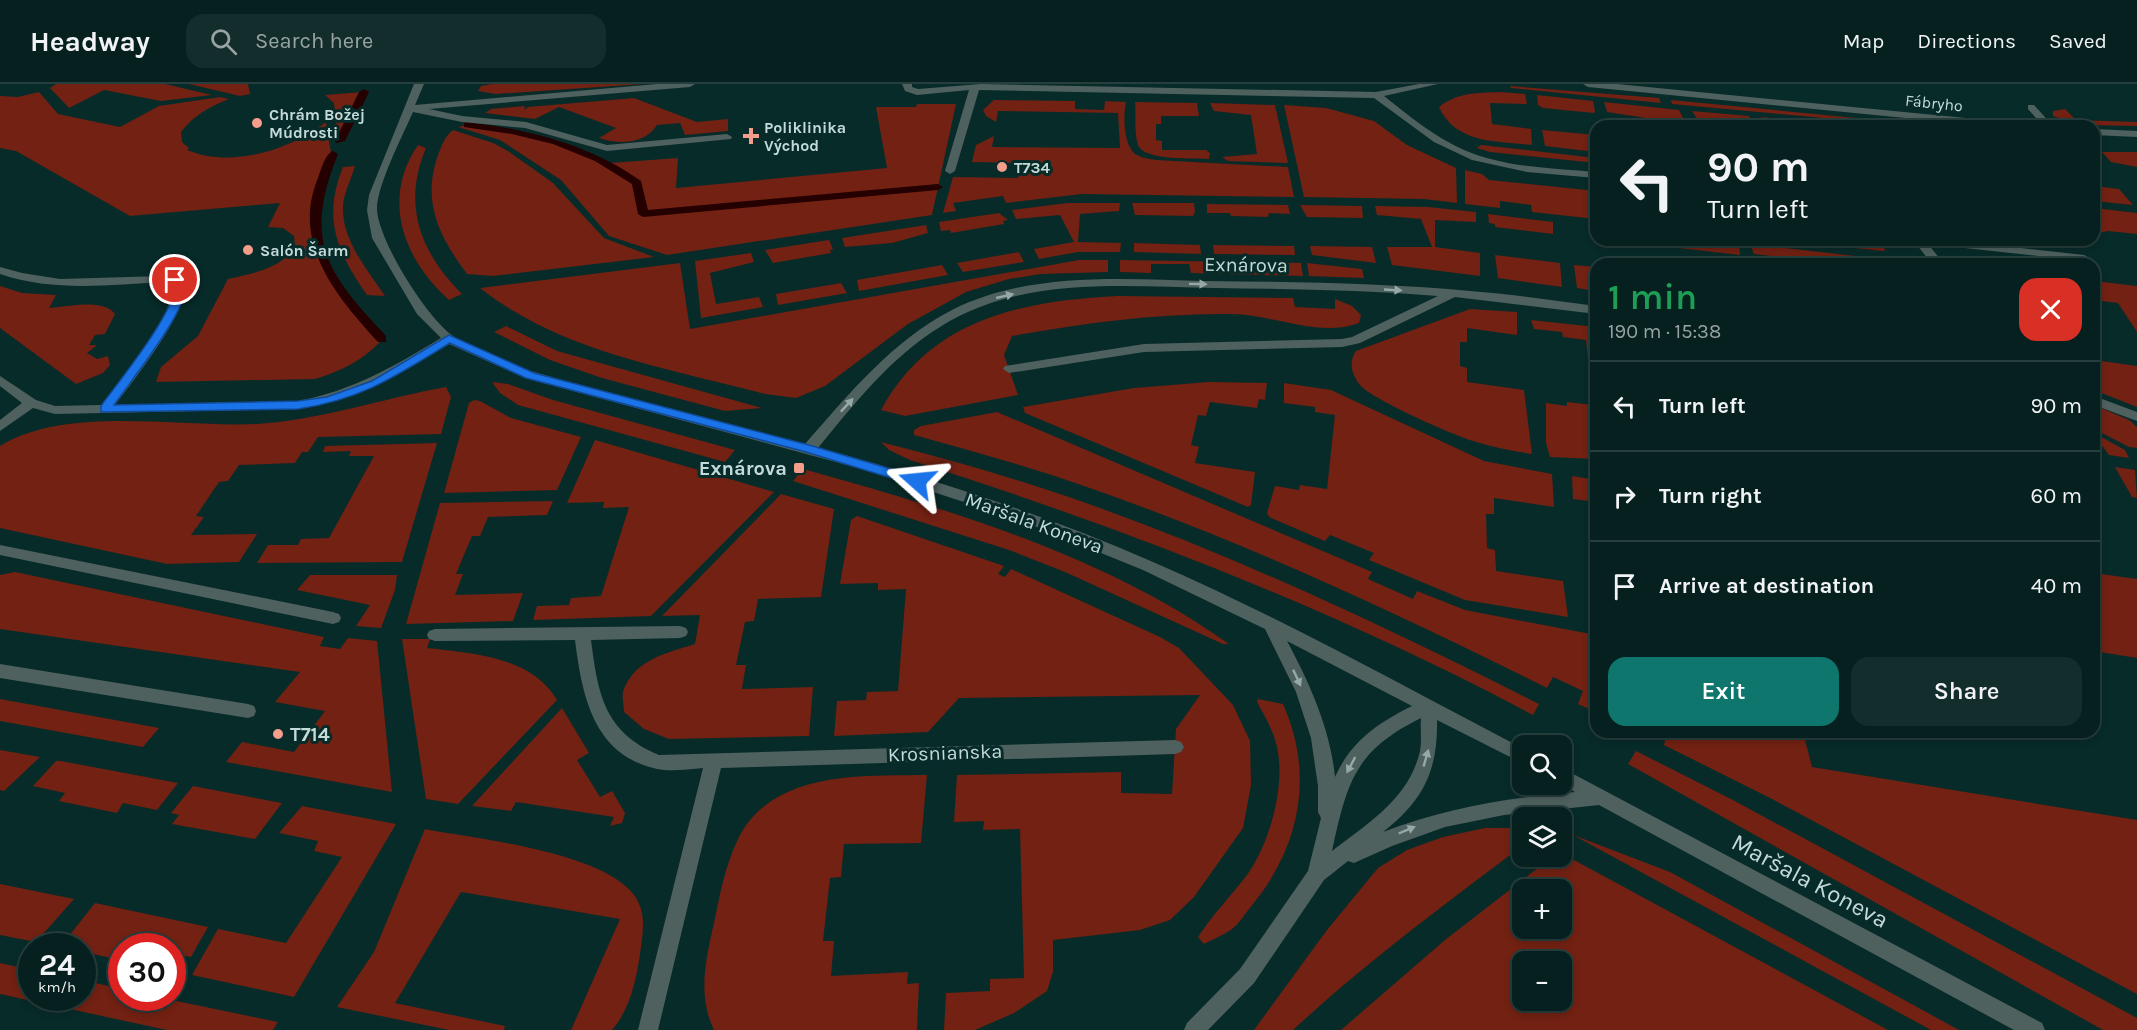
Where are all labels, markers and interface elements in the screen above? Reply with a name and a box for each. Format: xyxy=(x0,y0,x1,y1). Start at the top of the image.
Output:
search box xyxy=(186,14,606,68)
text: Headway xyxy=(30,25,150,58)
icon: search xyxy=(207,25,240,58)
text: Search here xyxy=(255,28,373,54)
text: Map xyxy=(1843,29,1884,53)
text: Directions xyxy=(1917,29,2016,53)
text: Saved xyxy=(2049,29,2107,53)
street label: Fábryho xyxy=(1904,91,1964,115)
place label: Chrám Božej Múdrosti xyxy=(269,105,365,142)
marker: Chrám Božej Múdrosti xyxy=(250,116,264,130)
place label: Poliklinika Východ xyxy=(764,118,846,155)
marker: Poliklinika Východ xyxy=(742,127,760,145)
text: 90 m xyxy=(1707,142,1810,192)
icon: left xyxy=(1608,144,1686,222)
place label: T734 xyxy=(1014,158,1050,177)
marker: T734 xyxy=(995,160,1009,174)
text: Turn left xyxy=(1707,193,1808,225)
place label: Salón Šarm xyxy=(260,240,349,260)
marker: Salón Šarm xyxy=(241,243,255,257)
street label: Exnárova xyxy=(1204,253,1288,277)
pin xyxy=(149,254,200,305)
icon: arrive xyxy=(158,263,191,296)
text: 1 min xyxy=(1608,276,1697,318)
button: close xyxy=(2019,278,2082,341)
one-way arrow xyxy=(1189,279,1208,288)
one-way arrow xyxy=(1384,285,1403,294)
one-way arrow xyxy=(995,290,1014,300)
text: 190 m · 15:38 xyxy=(1608,320,1721,343)
icon: left xyxy=(1608,390,1641,423)
text: Turn left xyxy=(1659,393,1746,419)
text: 90 m xyxy=(2030,393,2082,419)
one-way arrow xyxy=(840,398,854,412)
position arrow xyxy=(885,449,949,513)
place label: Exnárova xyxy=(699,457,787,480)
marker: Exnárova xyxy=(792,461,806,475)
icon: right xyxy=(1608,480,1641,513)
text: Turn right xyxy=(1659,483,1762,509)
text: 60 m xyxy=(2031,483,2082,509)
street label: Maršala Koneva xyxy=(962,487,1106,559)
icon: arrive xyxy=(1608,570,1641,603)
text: Arrive at destination xyxy=(1659,573,1874,599)
text: 40 m xyxy=(2031,573,2082,599)
button: Exit xyxy=(1608,657,1839,726)
button: Share xyxy=(1851,657,2082,726)
one-way arrow xyxy=(1293,669,1302,686)
place label: T714 xyxy=(290,723,330,746)
marker: T714 xyxy=(271,727,285,741)
map controls xyxy=(1512,735,1572,1011)
button: search xyxy=(1512,735,1572,795)
street label: Krosnianska xyxy=(887,740,1003,766)
one-way arrow xyxy=(1422,748,1431,766)
one-way arrow xyxy=(1346,757,1356,774)
button: layers xyxy=(1512,807,1572,867)
one-way arrow xyxy=(1398,824,1416,834)
street label: Maršala Koneva xyxy=(1727,828,1893,934)
button: + xyxy=(1512,879,1572,939)
speed limit sign: 30 xyxy=(108,933,186,1011)
text: 24 xyxy=(39,947,75,983)
button: − xyxy=(1512,951,1572,1011)
text: km/h xyxy=(38,978,76,996)

